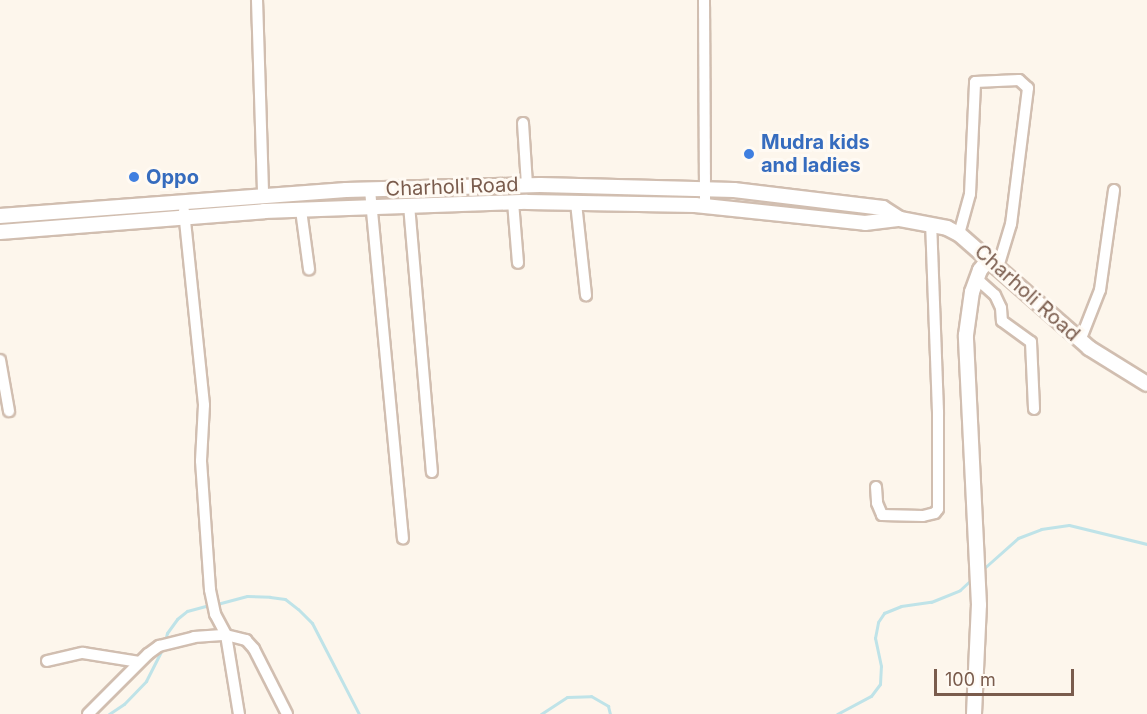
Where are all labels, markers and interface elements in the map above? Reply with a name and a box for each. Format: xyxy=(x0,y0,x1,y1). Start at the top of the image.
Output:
place label: Mudra kids and ladies xyxy=(761,130,870,177)
marker: Mudra kids and ladies xyxy=(742,147,756,161)
place label: Oppo xyxy=(146,165,199,189)
marker: Oppo xyxy=(127,170,141,184)
street label: Charholi Road xyxy=(385,173,519,201)
street label: Charholi Road xyxy=(970,240,1084,346)
scale bar xyxy=(937,657,1076,695)
text: 100 m xyxy=(945,669,996,690)

